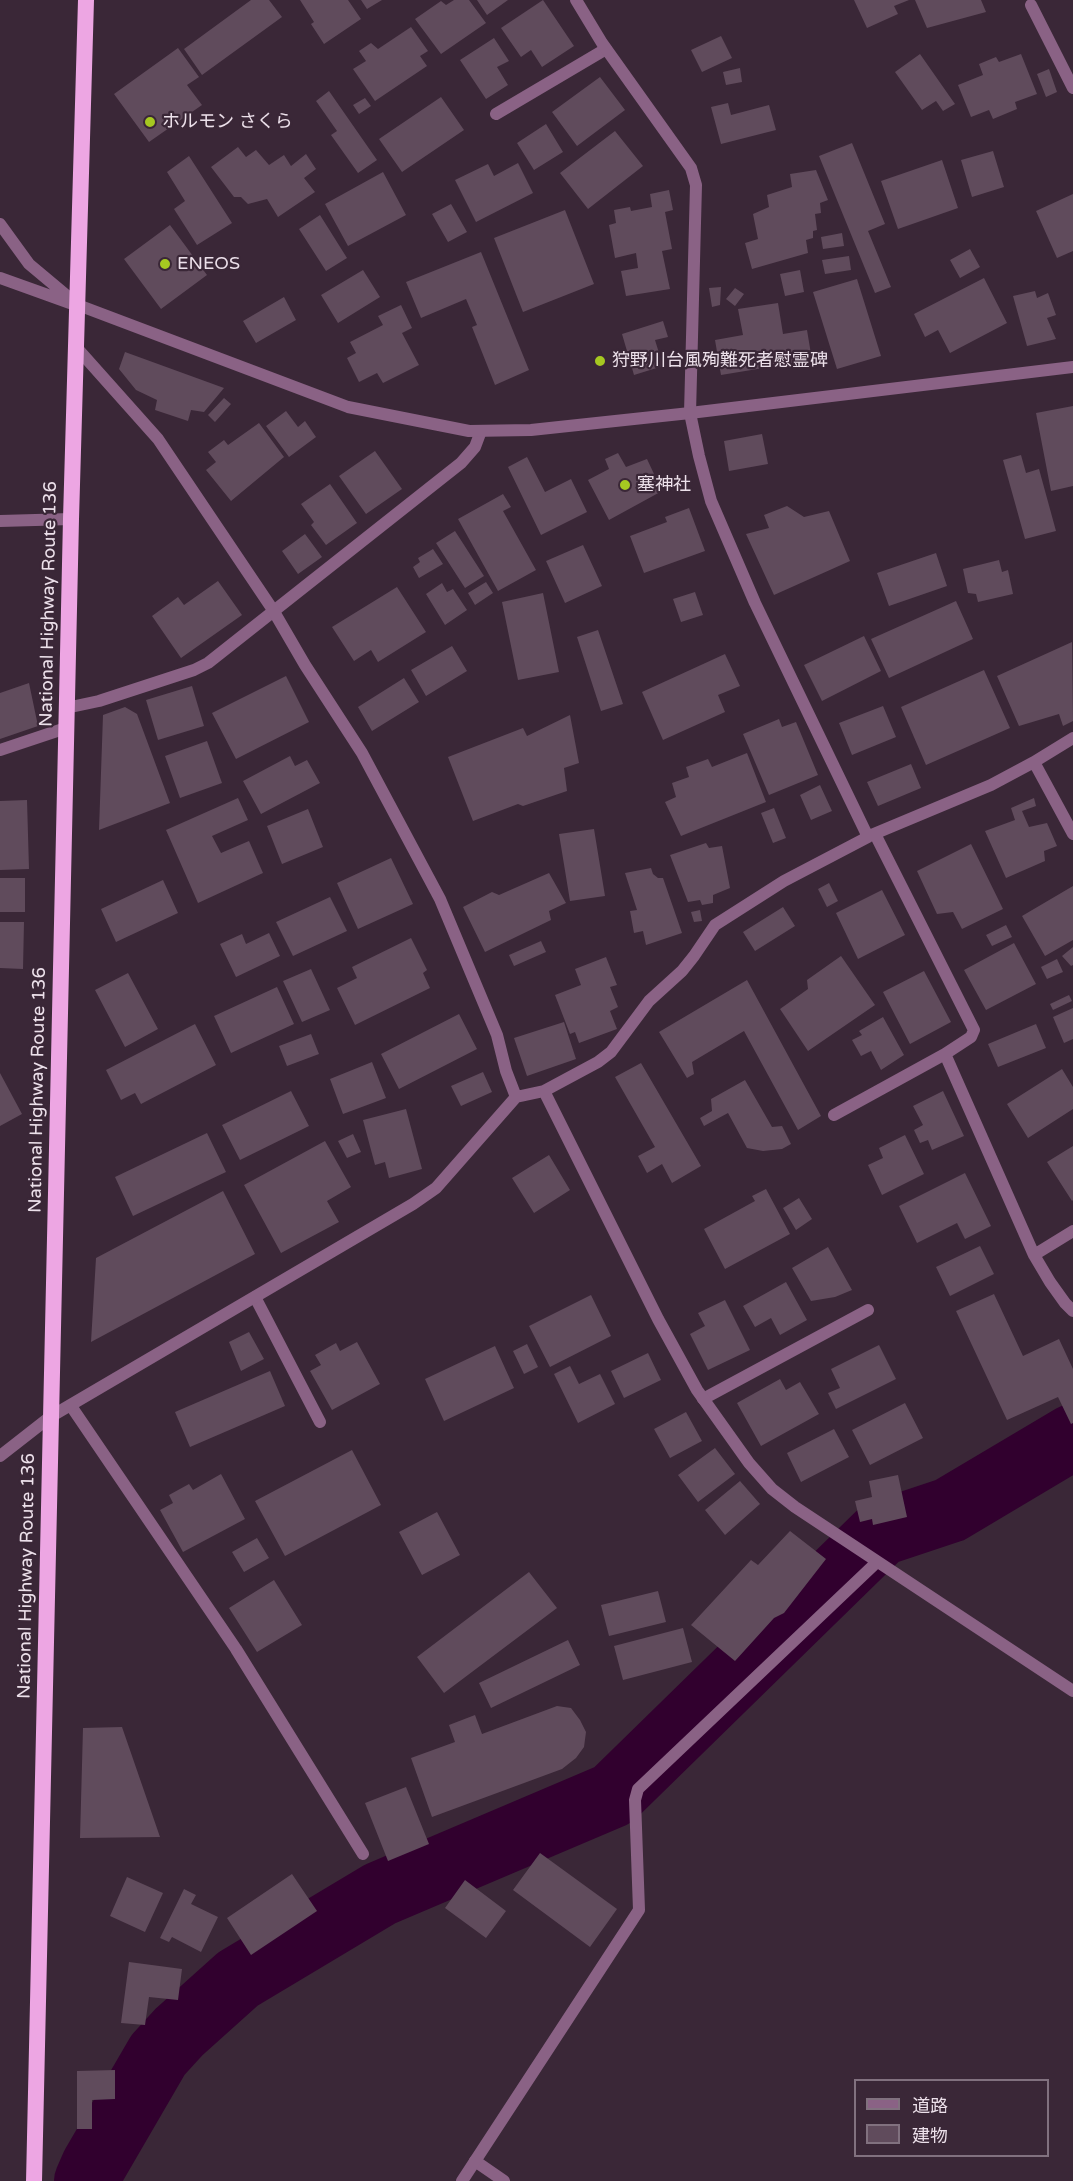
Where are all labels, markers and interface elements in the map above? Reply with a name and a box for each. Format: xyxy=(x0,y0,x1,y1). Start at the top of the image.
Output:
place label: ホルモン さくら xyxy=(162,111,293,133)
marker: ホルモン さくら xyxy=(143,115,157,129)
place label: ENEOS xyxy=(177,253,240,275)
marker: ENEOS xyxy=(158,257,172,271)
place label: 狩野川台風殉難死者慰霊碑 xyxy=(612,350,828,372)
marker: 狩野川台風殉難死者慰霊碑 xyxy=(593,354,607,368)
place label: 塞神社 xyxy=(637,474,691,496)
marker: 塞神社 xyxy=(618,478,632,492)
street label: National Highway Route 136 xyxy=(36,481,62,727)
street label: National Highway Route 136 xyxy=(25,967,51,1213)
street label: National Highway Route 136 xyxy=(14,1453,40,1699)
legend xyxy=(854,2079,1049,2157)
text: 道路 xyxy=(912,2095,948,2117)
text: 建物 xyxy=(912,2125,948,2147)

